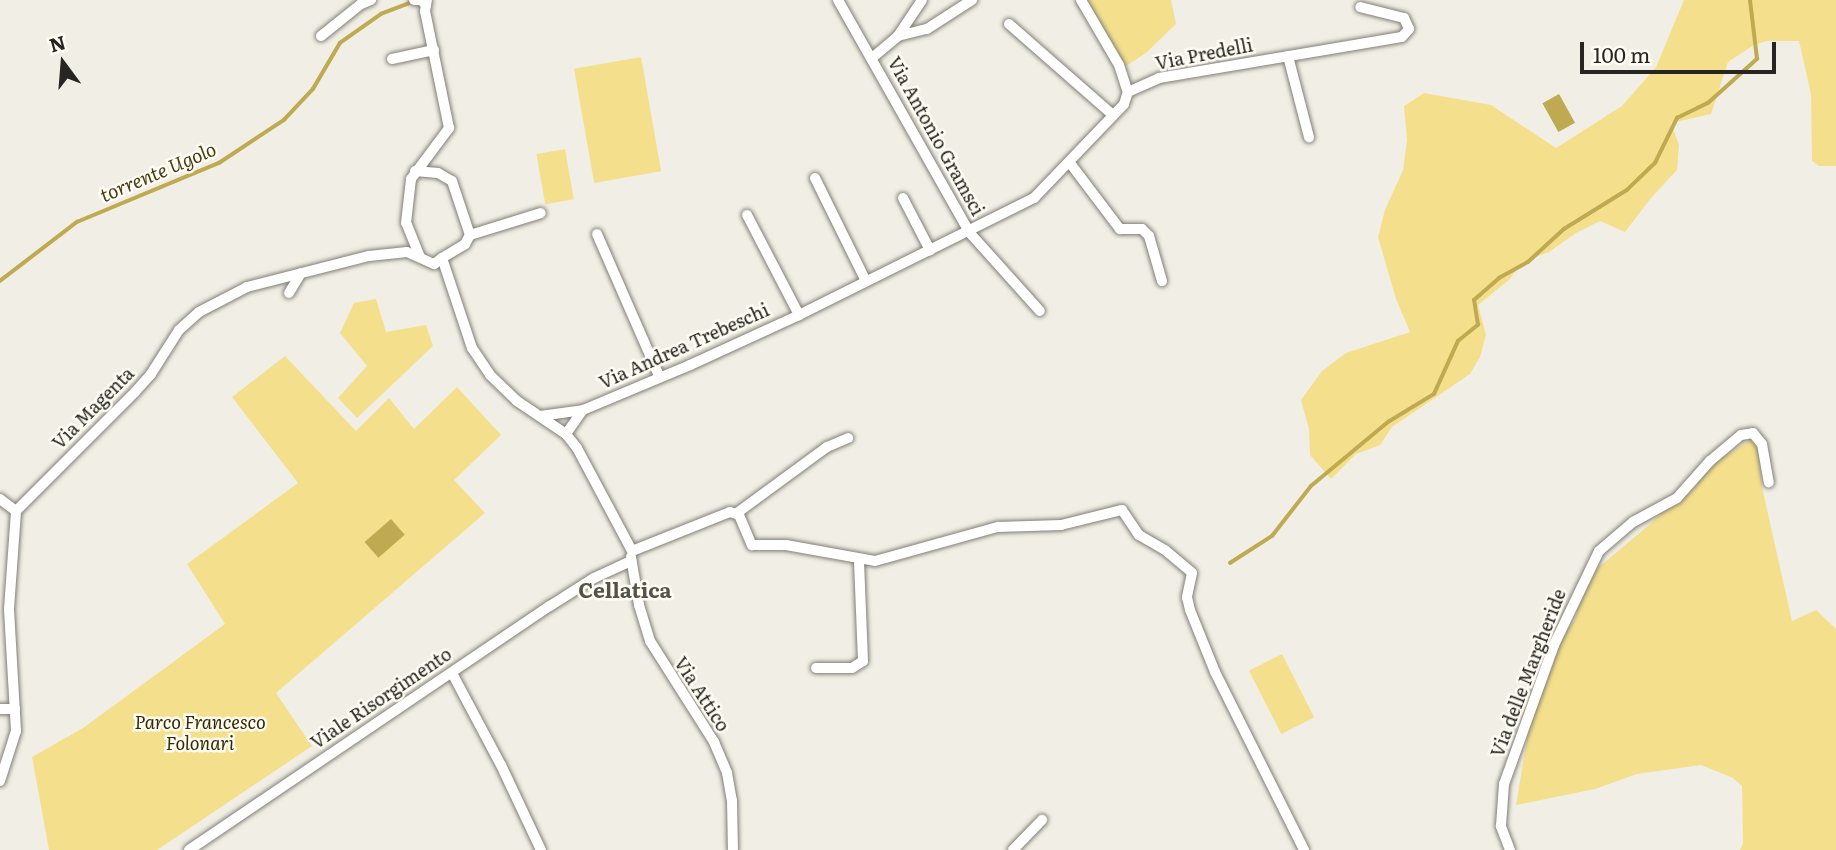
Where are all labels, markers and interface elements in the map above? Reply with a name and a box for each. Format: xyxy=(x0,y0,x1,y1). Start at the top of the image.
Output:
text: N xyxy=(46,27,69,58)
north arrow xyxy=(28,28,98,98)
scale bar xyxy=(1584,28,1780,72)
street label: Via Predelli xyxy=(1153,34,1255,74)
text: 100 m xyxy=(1593,38,1650,69)
street label: Via Antonio Gramsci xyxy=(883,53,989,219)
water label: torrente Ugolo xyxy=(97,137,219,207)
street label: Via Andrea Trebeschi xyxy=(596,299,772,393)
street label: Via Magenta xyxy=(48,363,138,453)
district label: Cellatica xyxy=(578,576,672,602)
street label: Via delle Margheride xyxy=(1486,586,1570,760)
street label: Viale Risorgimento xyxy=(306,643,456,753)
street label: Via Attico xyxy=(670,653,734,735)
park label: Parco Francesco Folonari xyxy=(134,712,266,754)

